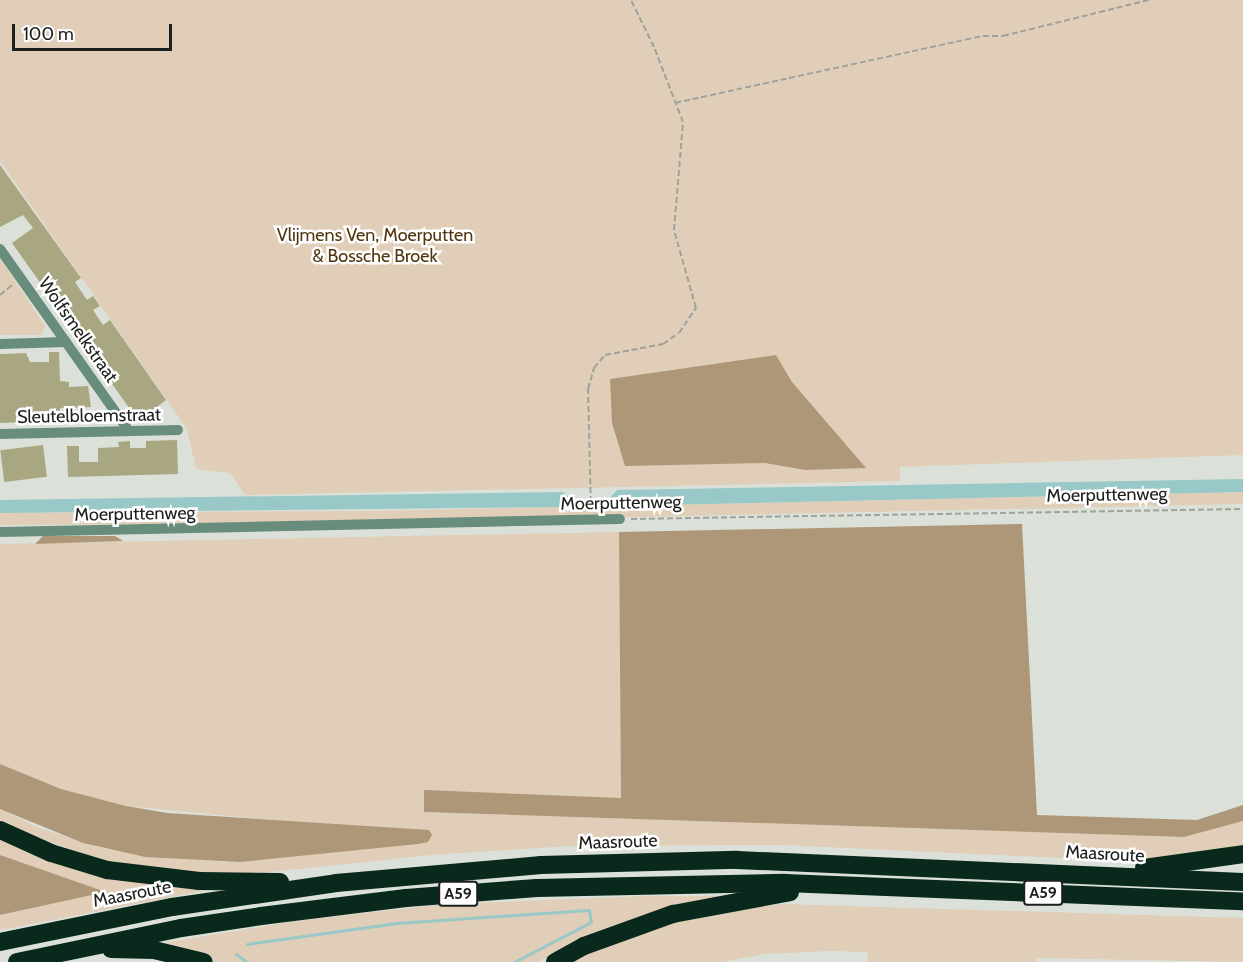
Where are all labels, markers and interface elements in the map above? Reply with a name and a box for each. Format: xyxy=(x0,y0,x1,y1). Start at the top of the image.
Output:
scale bar xyxy=(15,12,176,50)
text: 100 m xyxy=(23,23,74,45)
park label: Vlijmens Ven, Moerputten & Bossche Broek xyxy=(277,225,473,268)
street label: Wolfsmelkstraat xyxy=(34,273,122,387)
street label: Sleutelbloemstraat xyxy=(17,404,161,428)
street label: Moerputtenweg xyxy=(1046,483,1168,507)
street label: Moerputtenweg xyxy=(560,491,682,515)
street label: Moerputtenweg xyxy=(74,502,196,526)
street label: Maasroute xyxy=(578,830,658,854)
street label: Maasroute xyxy=(1065,841,1145,867)
street label: Maasroute xyxy=(91,876,173,912)
road number: A59 xyxy=(1022,880,1064,906)
road number: A59 xyxy=(437,881,479,907)

